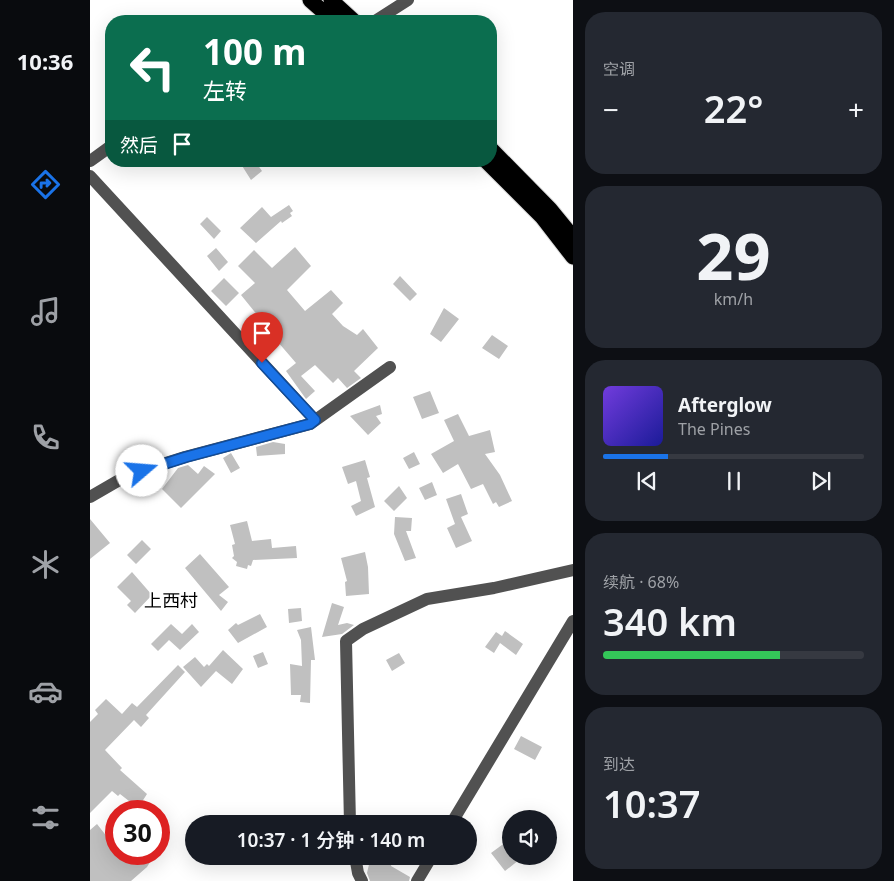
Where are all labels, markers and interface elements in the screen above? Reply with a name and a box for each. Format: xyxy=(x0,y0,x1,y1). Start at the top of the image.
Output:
text: 100 m xyxy=(203,28,306,75)
icon: left xyxy=(120,35,185,100)
text: 10:36 xyxy=(17,46,73,76)
text: 空调 xyxy=(603,58,635,80)
text: 左转 xyxy=(203,75,247,105)
text: 22° xyxy=(704,82,763,134)
text: − xyxy=(603,90,619,128)
text: + xyxy=(848,90,864,128)
icon: arrive xyxy=(168,130,196,158)
text: 然后 xyxy=(120,132,158,158)
icon: directions xyxy=(28,167,63,202)
text: 29 xyxy=(696,211,771,299)
text: km/h xyxy=(714,288,753,310)
icon: music xyxy=(28,294,63,329)
pin xyxy=(241,312,283,363)
icon: arrive xyxy=(248,319,276,347)
text: Afterglow xyxy=(678,392,772,418)
text: The Pines xyxy=(678,418,750,440)
icon: phone xyxy=(28,420,63,455)
position arrow xyxy=(115,444,167,496)
icon: previous xyxy=(633,467,661,495)
icon: pause xyxy=(720,467,748,495)
icon: next xyxy=(807,467,835,495)
icon: climate xyxy=(28,547,63,582)
text: 续航 · 68% xyxy=(603,571,679,593)
district label: 上西村 xyxy=(144,588,198,612)
text: 340 km xyxy=(603,595,737,647)
icon: car xyxy=(28,674,63,709)
text: 到达 xyxy=(603,753,635,775)
text: 10:37 xyxy=(603,777,700,829)
icon: filters xyxy=(28,800,63,835)
speed limit sign: 30 xyxy=(105,800,170,865)
map controls xyxy=(502,810,557,865)
button: sound xyxy=(502,810,557,865)
text: 10:37 · 1 分钟 · 140 m xyxy=(237,827,425,853)

